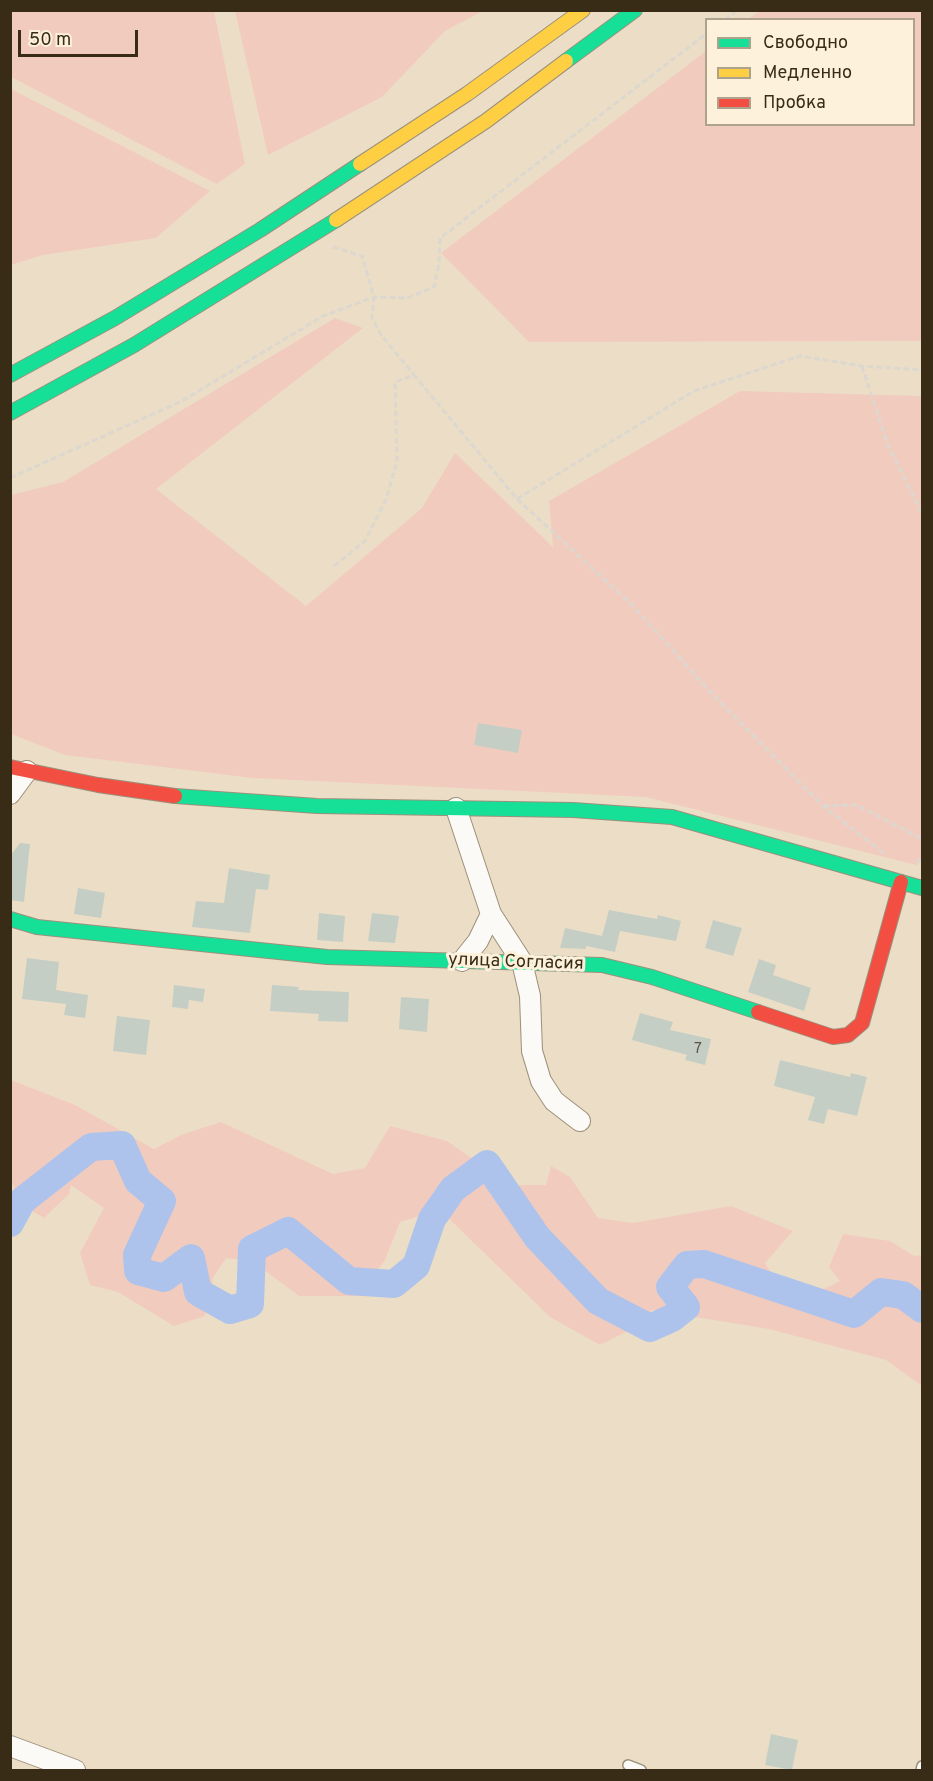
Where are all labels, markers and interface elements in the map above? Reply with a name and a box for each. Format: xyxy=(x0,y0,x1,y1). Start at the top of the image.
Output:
scale bar xyxy=(21,18,141,56)
legend xyxy=(705,18,915,126)
text: 50 m xyxy=(29,29,71,52)
text: Свободно xyxy=(763,32,848,55)
text: Медленно xyxy=(763,62,852,85)
text: Пробка xyxy=(763,92,826,115)
street label: улица Согласия xyxy=(448,950,584,976)
house number: 7 xyxy=(694,1041,702,1059)

